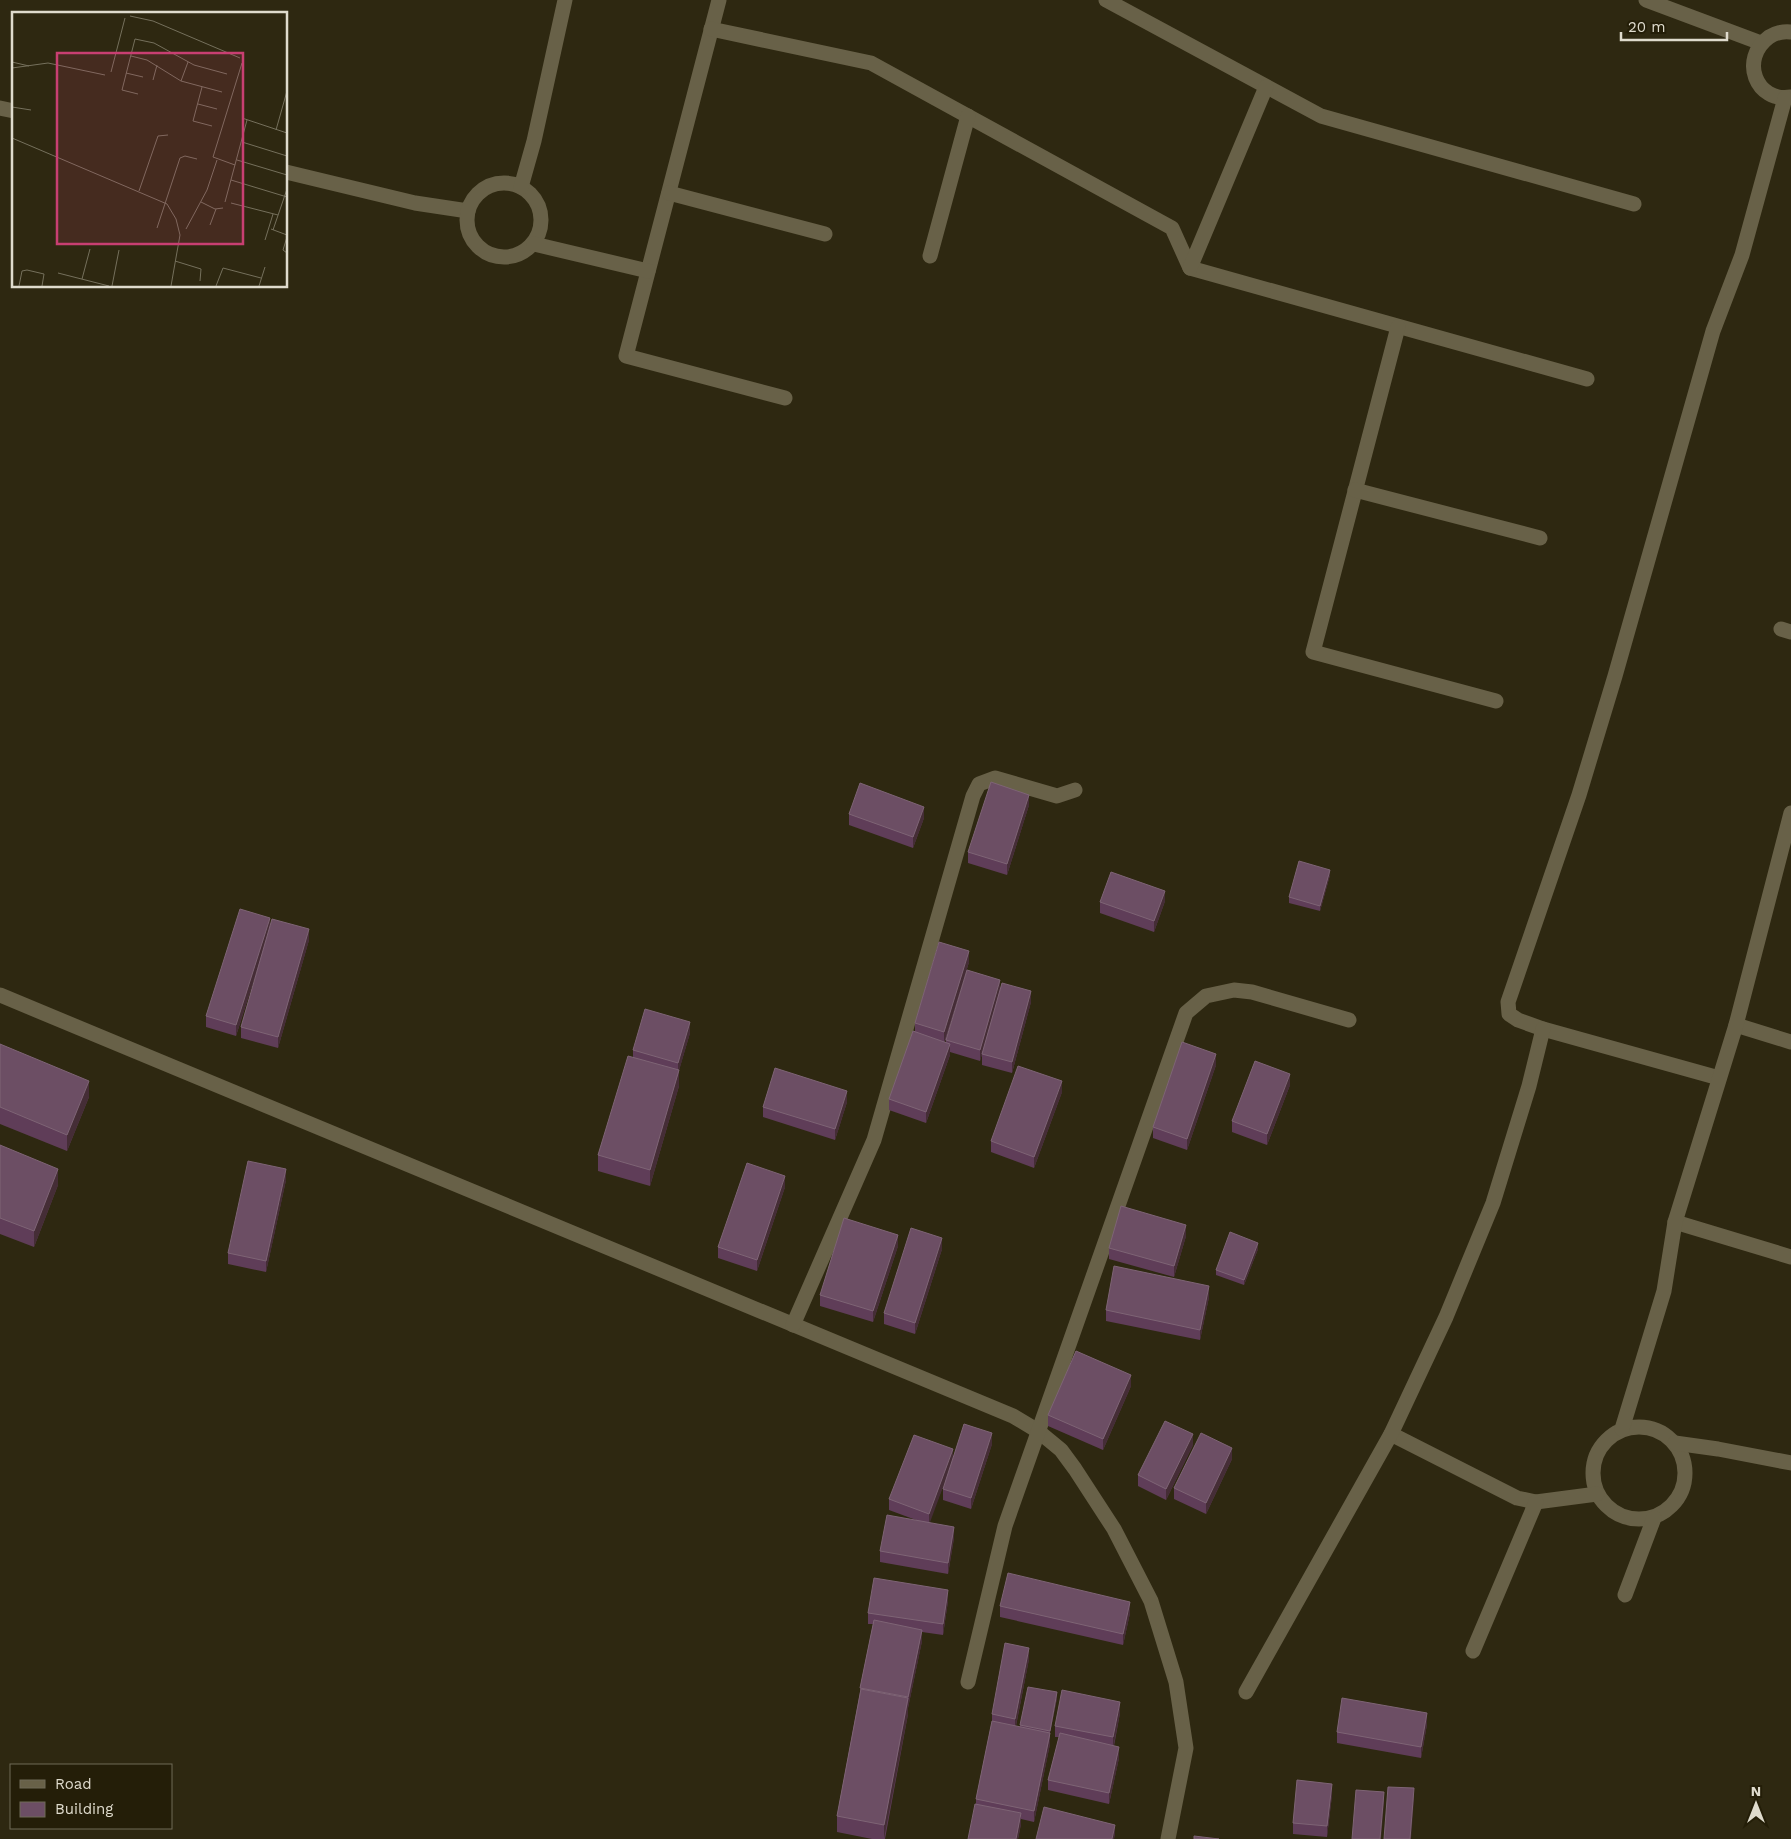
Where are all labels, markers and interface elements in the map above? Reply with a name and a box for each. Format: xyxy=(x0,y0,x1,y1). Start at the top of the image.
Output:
scale bar xyxy=(1621,10,1727,42)
inset map xyxy=(12,12,288,288)
text: 20 m xyxy=(1628,18,1666,36)
legend xyxy=(10,1764,172,1829)
text: Road xyxy=(55,1775,92,1793)
north arrow xyxy=(1731,1779,1781,1829)
text: N xyxy=(1751,1783,1761,1799)
text: Building xyxy=(55,1800,113,1818)

